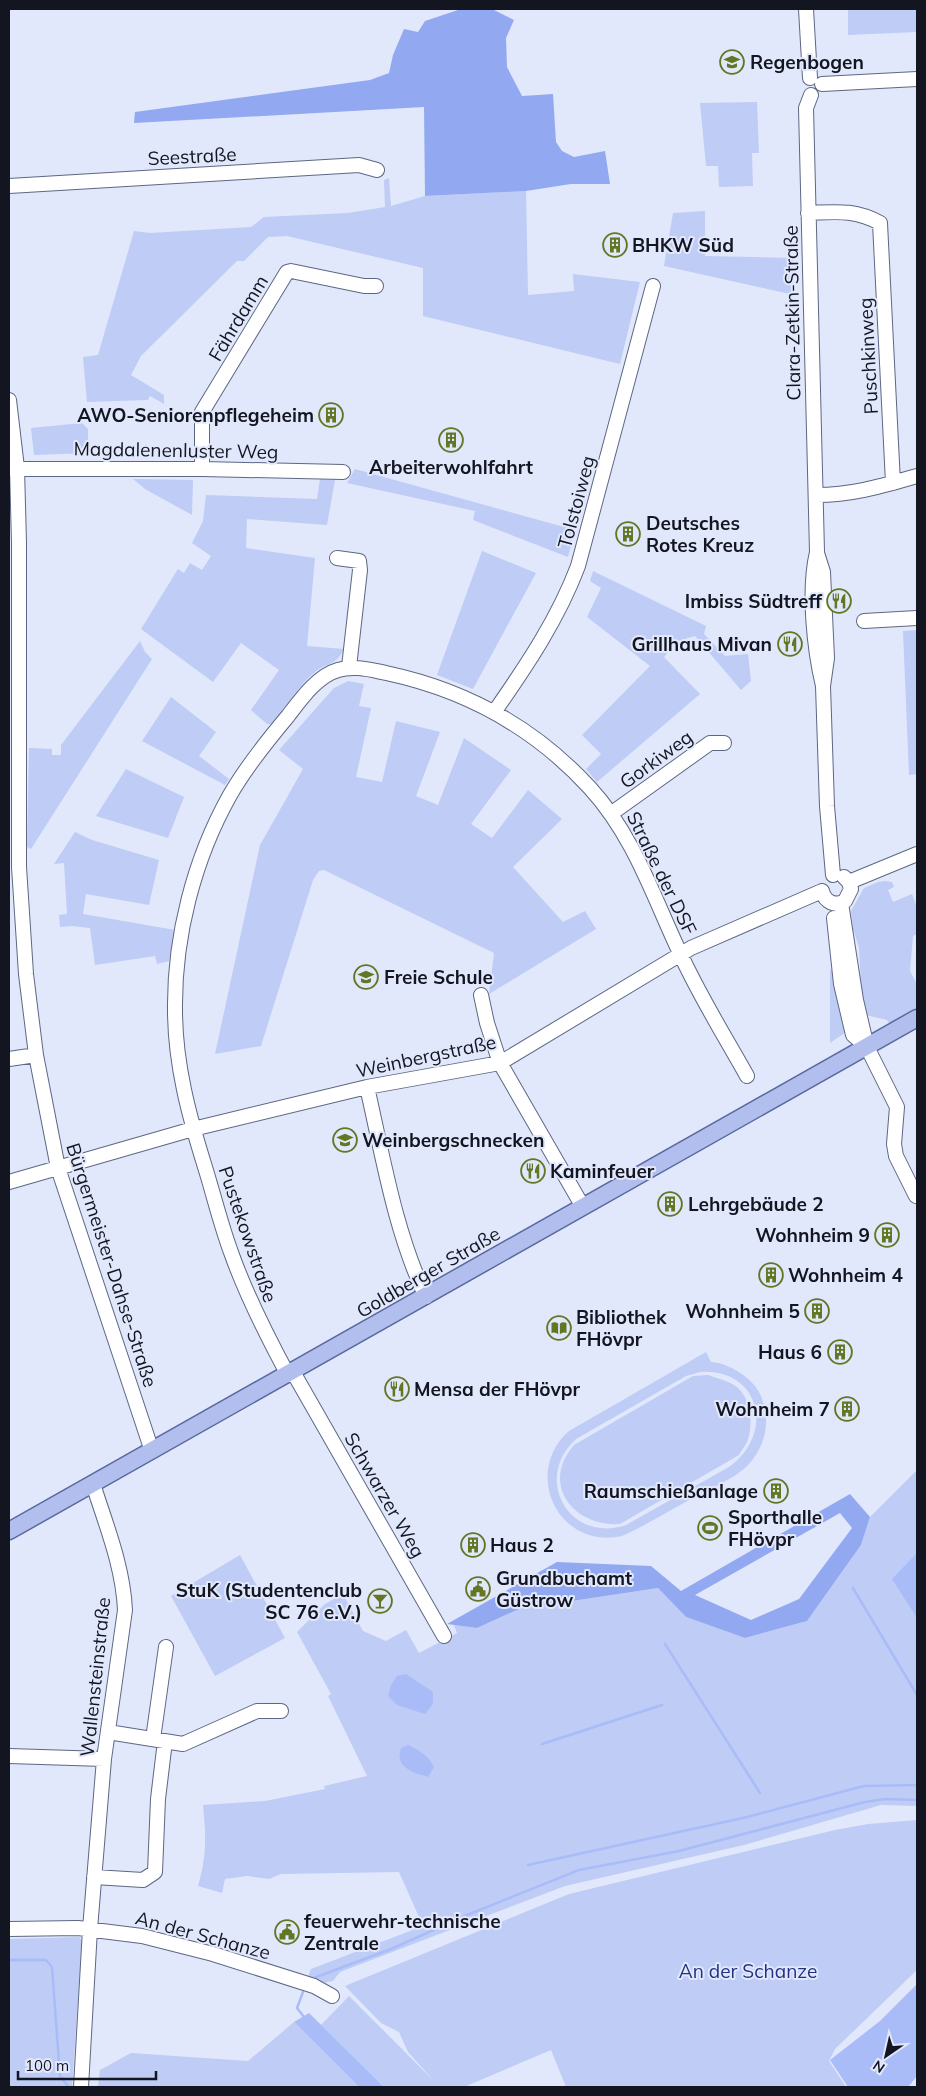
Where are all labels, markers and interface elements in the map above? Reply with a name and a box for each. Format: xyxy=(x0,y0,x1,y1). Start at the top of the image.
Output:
school or university icon: Regenbogen xyxy=(719,49,745,75)
place label: Regenbogen xyxy=(750,50,864,74)
street label: Seestraße xyxy=(147,142,237,170)
street label: Clara-Zetkin-Straße xyxy=(778,225,806,401)
building icon: BHKW Süd xyxy=(602,232,628,258)
place label: BHKW Süd xyxy=(632,233,734,257)
street label: Fährdamm xyxy=(203,271,273,365)
street label: Puschkinweg xyxy=(853,297,883,415)
building icon: AWO-Seniorenpflegeheim xyxy=(318,402,344,428)
place label: AWO-Seniorenpflegeheim xyxy=(77,403,314,427)
building icon: Arbeiterwohlfahrt xyxy=(438,427,464,453)
street label: Magdalenenluster Weg xyxy=(73,436,279,464)
street label: Tolstoiweg xyxy=(552,453,600,551)
place label: Arbeiterwohlfahrt xyxy=(369,455,533,479)
place label: Deutsches Rotes Kreuz xyxy=(646,511,754,557)
building icon: Deutsches Rotes Kreuz xyxy=(615,521,641,547)
restaurant icon: Imbiss Südtreff xyxy=(826,588,852,614)
place label: Imbiss Südtreff xyxy=(685,589,823,613)
restaurant icon: Grillhaus Mivan xyxy=(777,631,803,657)
place label: Grillhaus Mivan xyxy=(631,632,772,656)
street label: Gorkiweg xyxy=(615,725,697,793)
street label: Straße der DSF xyxy=(622,807,702,939)
school or university icon: Freie Schule xyxy=(353,964,379,990)
place label: Freie Schule xyxy=(384,965,493,989)
street label: Weinbergstraße xyxy=(354,1029,498,1083)
school or university icon: Weinbergschnecken xyxy=(332,1127,358,1153)
place label: Weinbergschnecken xyxy=(362,1128,544,1152)
street label: Bürgermeister-Dahse-Straße xyxy=(61,1140,163,1390)
restaurant icon: Kaminfeuer xyxy=(520,1158,546,1184)
place label: Kaminfeuer xyxy=(550,1159,655,1183)
street label: Pustekowstraße xyxy=(213,1163,283,1305)
building icon: Lehrgebäude 2 xyxy=(657,1191,683,1217)
place label: Lehrgebäude 2 xyxy=(688,1192,824,1216)
street label: Goldberger Straße xyxy=(352,1221,504,1323)
building icon: Wohnheim 9 xyxy=(874,1222,900,1248)
place label: Wohnheim 9 xyxy=(755,1223,870,1247)
building icon: Wohnheim 4 xyxy=(758,1262,784,1288)
place label: Wohnheim 4 xyxy=(788,1263,903,1287)
building icon: Wohnheim 5 xyxy=(804,1298,830,1324)
place label: Wohnheim 5 xyxy=(685,1299,800,1323)
place label: Bibliothek FHövpr xyxy=(576,1305,667,1351)
library icon: Bibliothek FHövpr xyxy=(546,1315,572,1341)
building icon: Haus 6 xyxy=(827,1339,853,1365)
place label: Haus 6 xyxy=(758,1340,822,1364)
restaurant icon: Mensa der FHövpr xyxy=(384,1376,410,1402)
place label: Mensa der FHövpr xyxy=(414,1377,581,1401)
building icon: Wohnheim 7 xyxy=(834,1396,860,1422)
place label: Wohnheim 7 xyxy=(715,1397,830,1421)
street label: Schwarzer Weg xyxy=(339,1428,431,1562)
building icon: Raumschießanlage xyxy=(763,1478,789,1504)
place label: Raumschießanlage xyxy=(584,1479,758,1503)
place label: Sporthalle FHövpr xyxy=(728,1505,822,1551)
sports icon: Sporthalle FHövpr xyxy=(697,1515,723,1541)
building icon: Haus 2 xyxy=(460,1532,486,1558)
place label: Haus 2 xyxy=(490,1533,554,1557)
place label: Grundbuchamt Güstrow xyxy=(496,1566,632,1612)
public building icon: Grundbuchamt Güstrow xyxy=(465,1576,491,1602)
place label: StuK (Studentenclub SC 76 e.V.) xyxy=(176,1578,362,1624)
bar icon: StuK (Studentenclub SC 76 e.V.) xyxy=(367,1588,393,1614)
street label: Wallensteinstraße xyxy=(75,1596,115,1758)
street label: An der Schanze xyxy=(133,1905,273,1965)
place label: feuerwehr-technische Zentrale xyxy=(304,1909,501,1955)
public building icon: feuerwehr-technische Zentrale xyxy=(274,1919,300,1945)
park label: An der Schanze xyxy=(679,1959,817,1983)
north arrow xyxy=(861,2031,911,2081)
scale bar xyxy=(18,2048,155,2080)
text: 100 m xyxy=(25,2056,69,2075)
text: N xyxy=(869,2056,888,2077)

